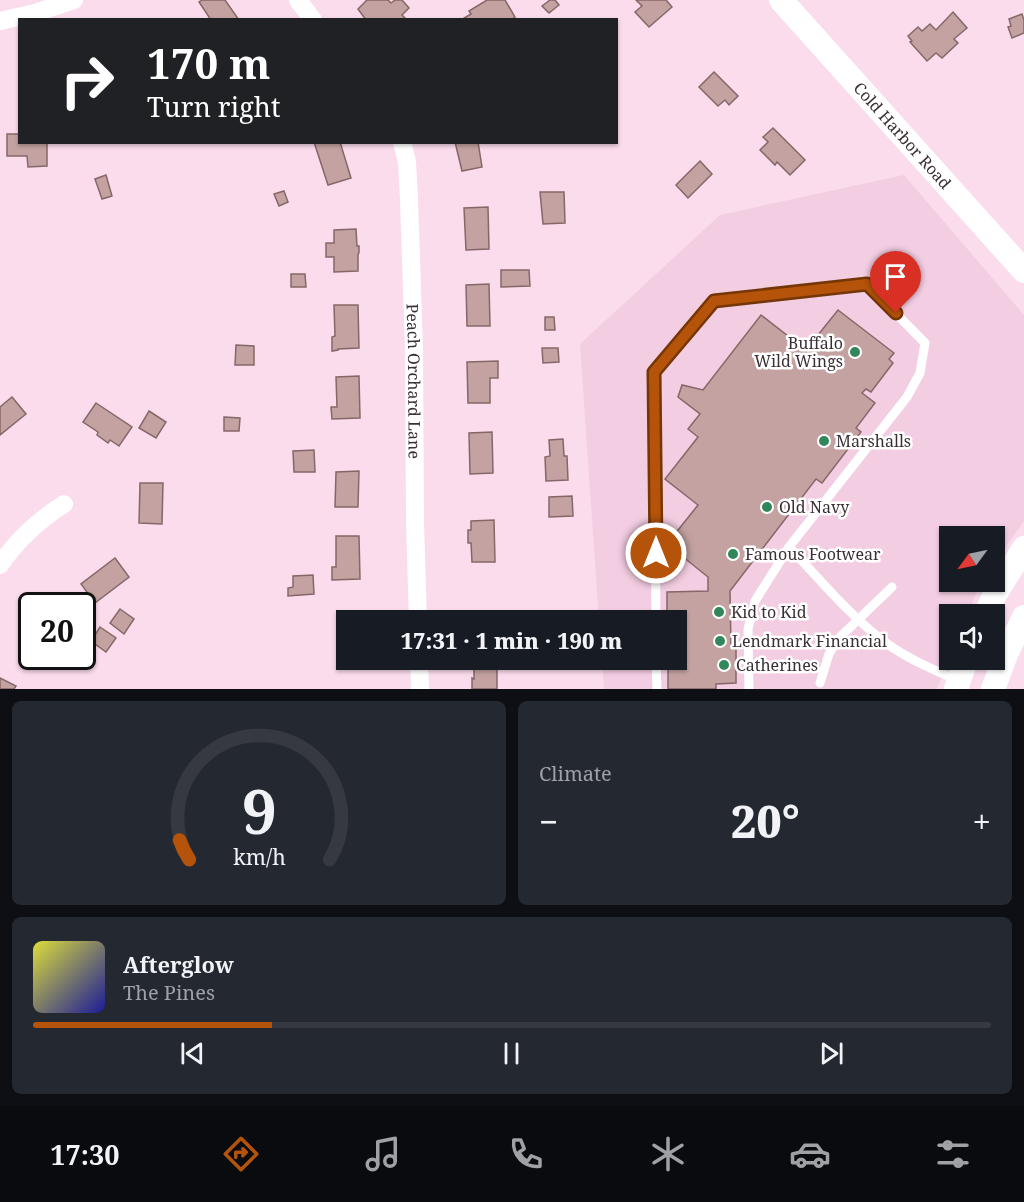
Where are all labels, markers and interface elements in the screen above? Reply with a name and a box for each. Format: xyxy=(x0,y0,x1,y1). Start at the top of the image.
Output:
text: 170 m xyxy=(147,34,271,91)
icon: right xyxy=(48,42,126,120)
street label: Cold Harbor Road xyxy=(849,77,956,194)
text: Turn right xyxy=(147,88,280,125)
pin xyxy=(870,251,921,313)
icon: arrive xyxy=(879,260,912,293)
street label: Peach Orchard Lane xyxy=(401,303,426,459)
place label: Buffalo Wild Wings xyxy=(754,332,843,372)
marker: Buffalo Wild Wings xyxy=(848,345,862,359)
place label: Marshalls xyxy=(836,430,911,452)
marker: Marshalls xyxy=(817,434,831,448)
place label: Old Navy xyxy=(779,496,850,518)
marker: Old Navy xyxy=(760,500,774,514)
position arrow xyxy=(624,521,688,585)
north arrow xyxy=(939,526,1005,592)
map controls xyxy=(939,526,1005,670)
place label: Famous Footwear xyxy=(745,543,881,565)
marker: Famous Footwear xyxy=(726,547,740,561)
speed limit sign: 20 xyxy=(18,592,96,670)
place label: Kid to Kid xyxy=(731,601,807,623)
button: sound xyxy=(939,604,1005,670)
marker: Kid to Kid xyxy=(712,605,726,619)
text: 17:31 · 1 min · 190 m xyxy=(401,625,622,655)
place label: Lendmark Financial xyxy=(732,630,887,652)
marker: Lendmark Financial xyxy=(713,634,727,648)
place label: Catherines xyxy=(736,654,818,676)
marker: Catherines xyxy=(717,658,731,672)
text: Climate xyxy=(539,760,612,787)
text: 9 xyxy=(241,767,277,852)
text: 20° xyxy=(731,790,800,851)
text: − xyxy=(539,799,558,844)
text: + xyxy=(973,799,991,844)
text: km/h xyxy=(233,842,286,871)
text: Afterglow xyxy=(123,949,234,979)
text: The Pines xyxy=(123,979,215,1006)
icon: previous xyxy=(176,1037,209,1070)
icon: pause xyxy=(495,1037,528,1070)
icon: next xyxy=(815,1037,848,1070)
icon: directions xyxy=(220,1133,262,1175)
icon: music xyxy=(362,1133,404,1175)
icon: phone xyxy=(505,1133,547,1175)
icon: climate xyxy=(647,1133,689,1175)
icon: car xyxy=(789,1133,831,1175)
icon: filters xyxy=(932,1133,974,1175)
text: 17:30 xyxy=(50,1136,119,1173)

